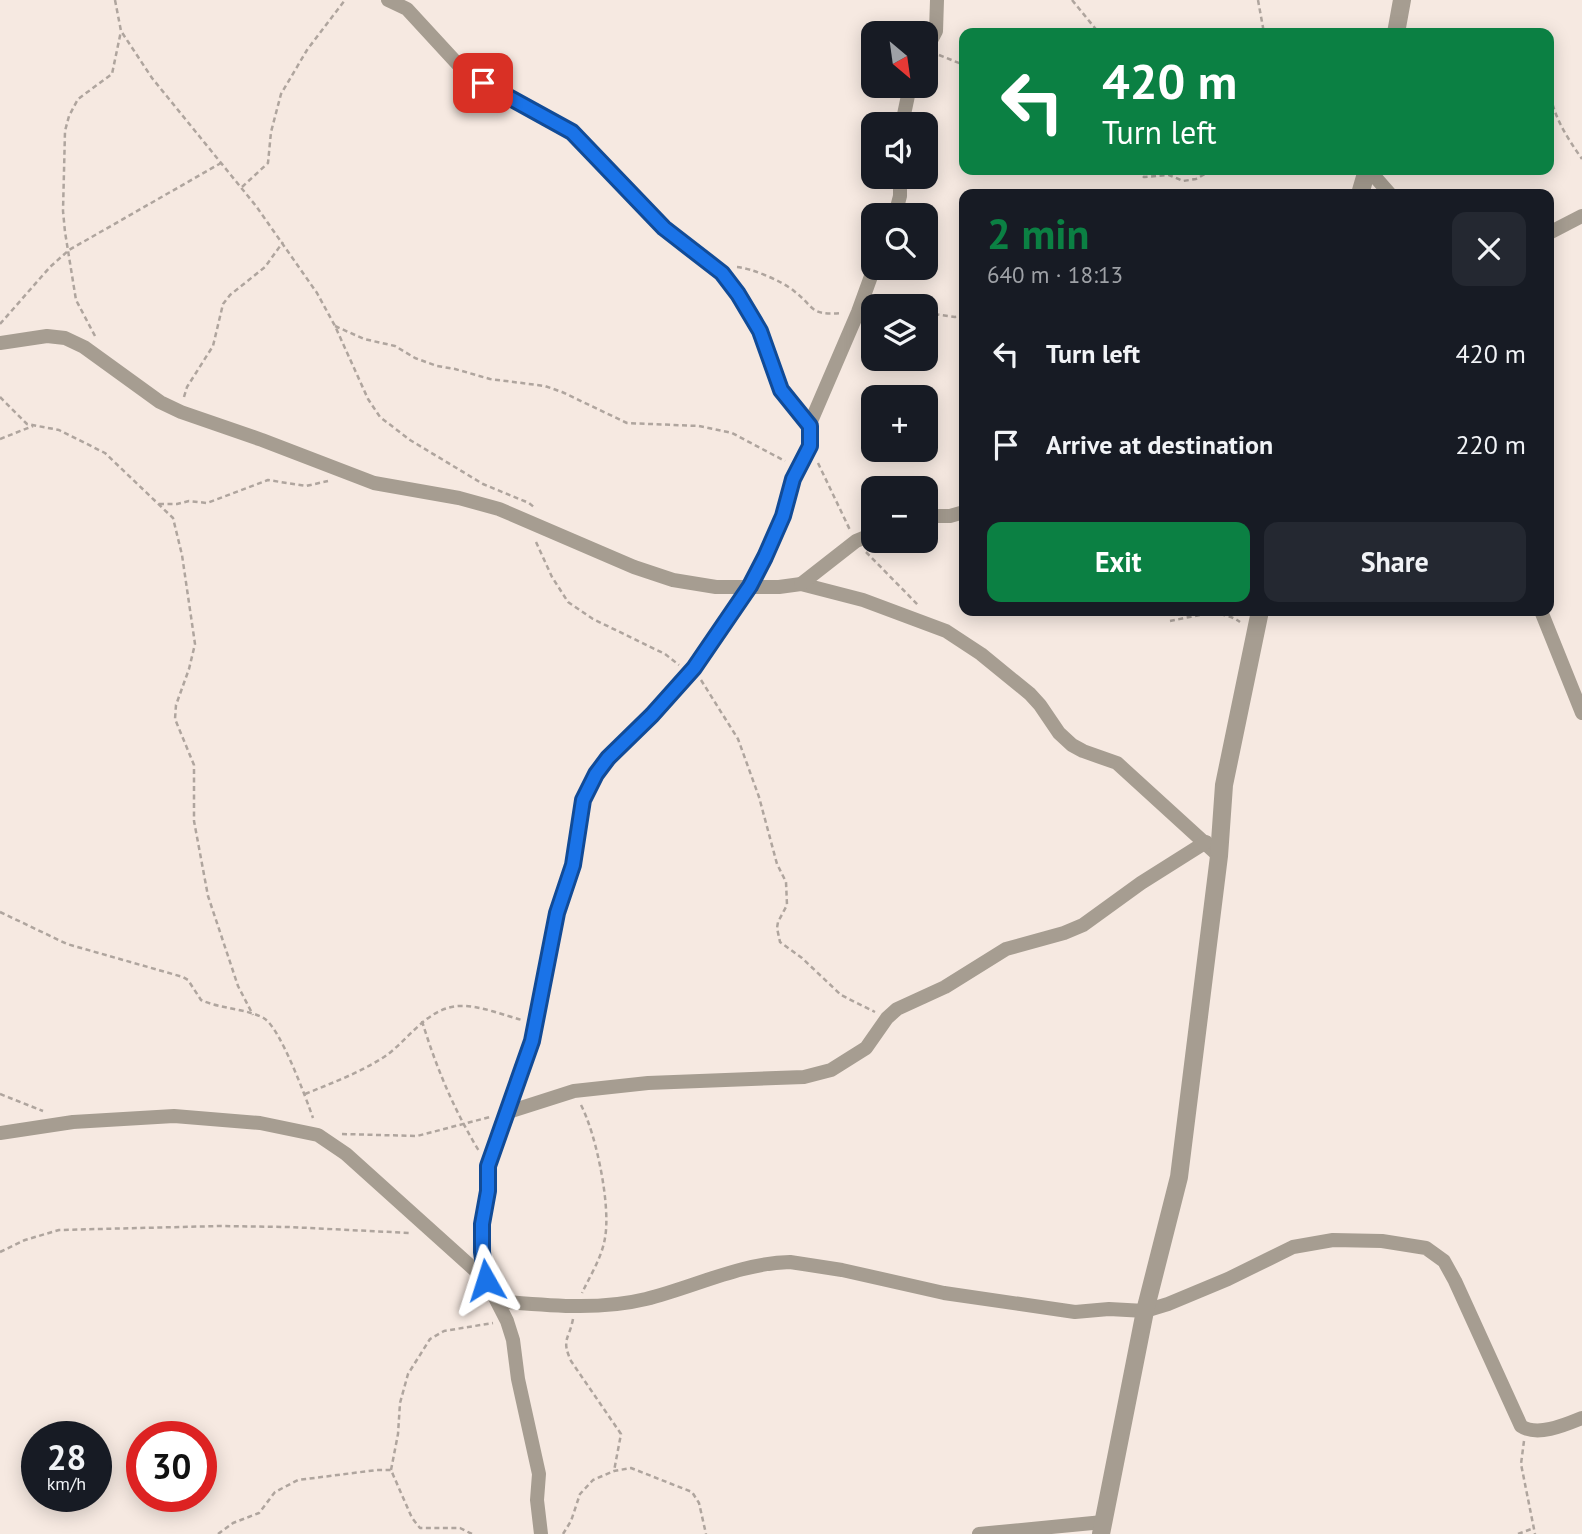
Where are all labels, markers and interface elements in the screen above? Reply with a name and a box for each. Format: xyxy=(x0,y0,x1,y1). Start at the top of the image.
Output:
north arrow xyxy=(861,21,938,98)
map controls xyxy=(861,21,938,553)
text: 420 m xyxy=(1102,49,1237,113)
pin xyxy=(453,53,513,113)
icon: left xyxy=(987,56,1078,147)
icon: arrive xyxy=(464,64,502,102)
text: Turn left xyxy=(1102,111,1217,153)
button: sound xyxy=(861,112,938,189)
button: search xyxy=(861,203,938,280)
text: 2 min xyxy=(987,206,1089,261)
button: close xyxy=(1452,212,1526,286)
text: 640 m · 18:13 xyxy=(987,260,1123,289)
button: layers xyxy=(861,294,938,371)
icon: left xyxy=(987,335,1025,373)
text: Turn left xyxy=(1046,337,1140,370)
text: 420 m xyxy=(1455,337,1526,370)
button: + xyxy=(861,385,938,462)
icon: arrive xyxy=(987,426,1025,464)
text: Arrive at destination xyxy=(1046,428,1273,461)
text: 220 m xyxy=(1455,428,1526,461)
button: − xyxy=(861,476,938,553)
button: Exit xyxy=(987,522,1250,602)
button: Share xyxy=(1264,522,1526,602)
position arrow xyxy=(449,1243,523,1317)
speed limit sign: 30 xyxy=(126,1421,217,1512)
text: 28 xyxy=(47,1434,86,1480)
text: km/h xyxy=(47,1472,86,1495)

